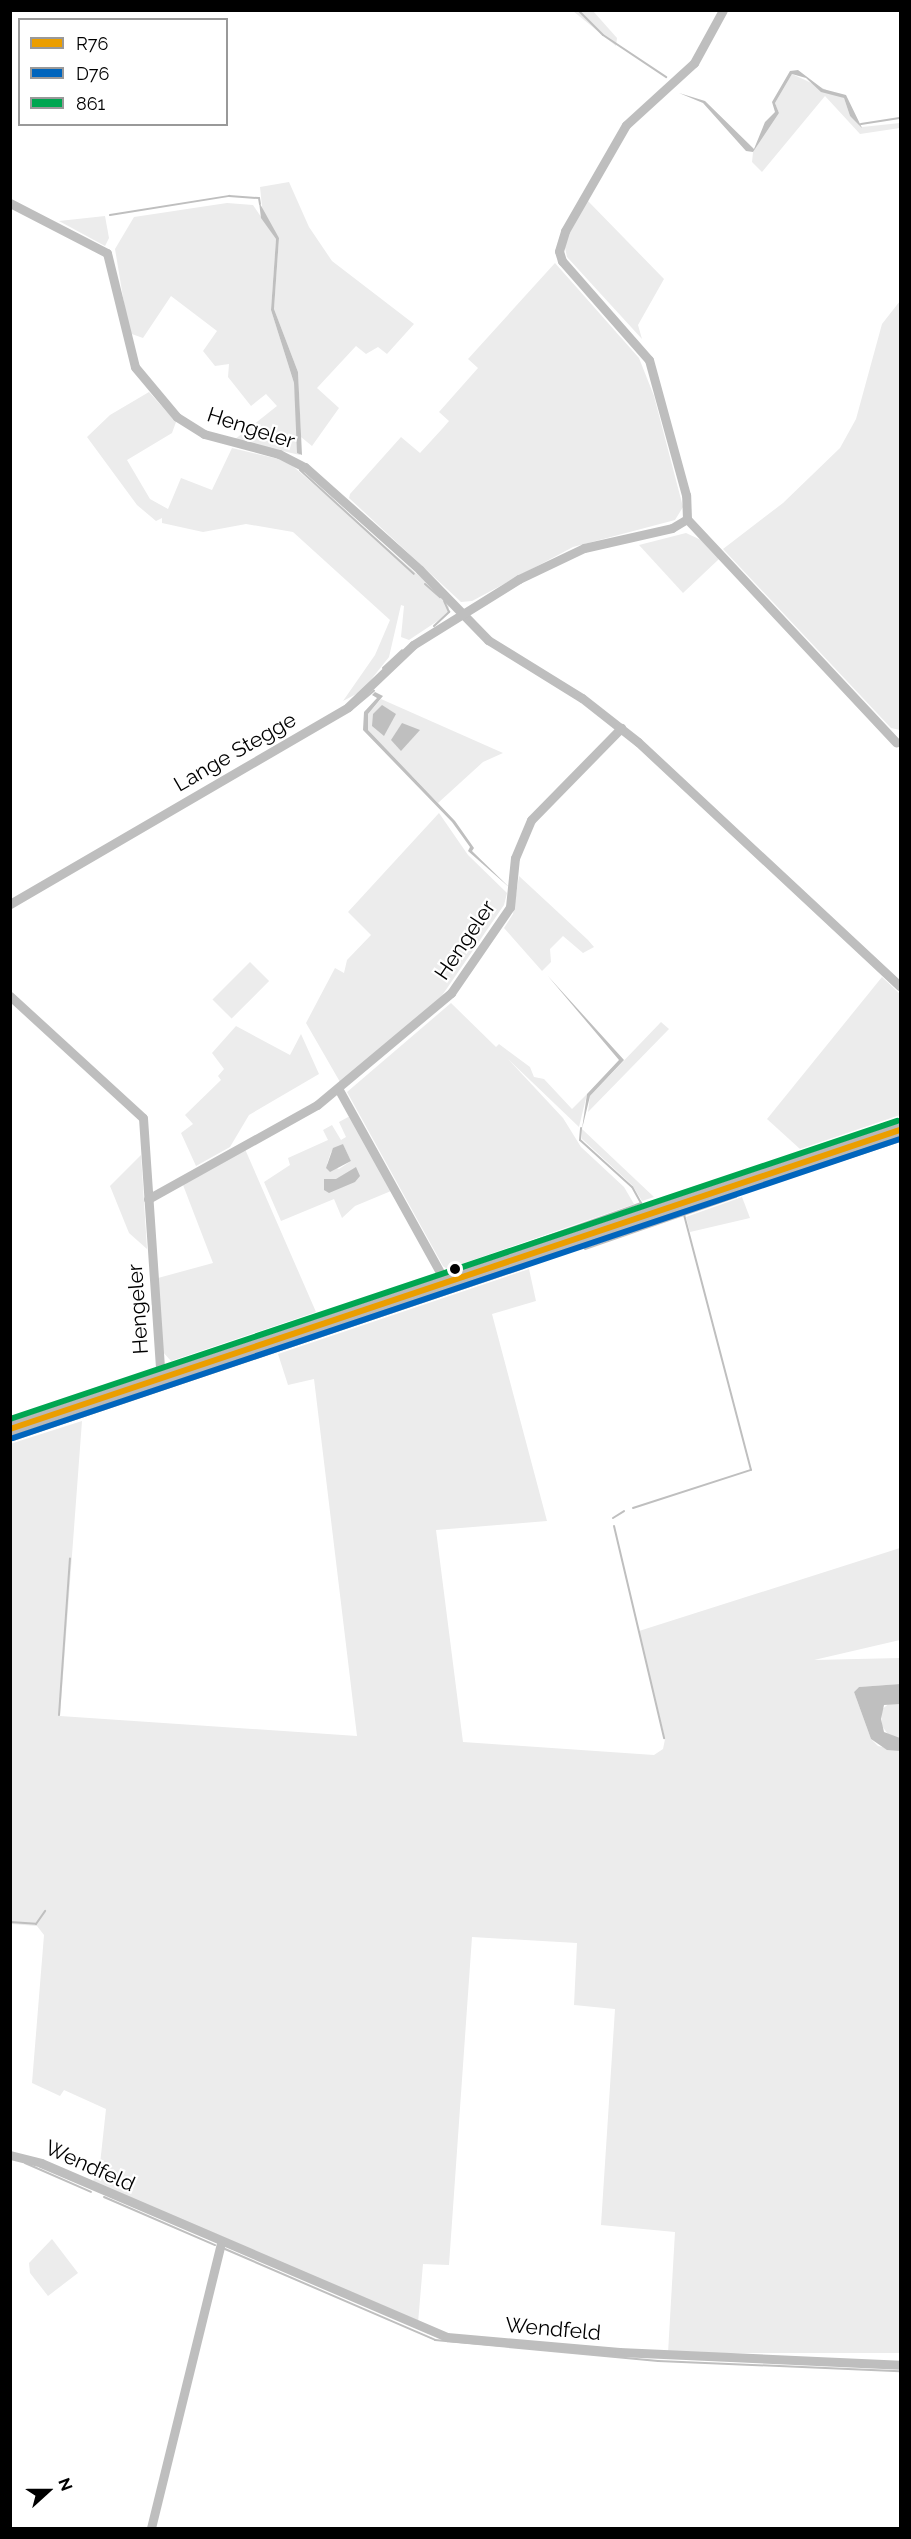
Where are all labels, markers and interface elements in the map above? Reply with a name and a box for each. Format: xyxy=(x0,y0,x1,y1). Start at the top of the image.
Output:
legend xyxy=(18,18,228,126)
text: R76 xyxy=(76,33,108,54)
text: D76 xyxy=(76,63,109,84)
text: 861 xyxy=(76,93,105,114)
street label: Hengeler xyxy=(204,402,298,454)
street label: Lange Stegge xyxy=(170,707,300,797)
street label: Hengeler xyxy=(429,895,501,985)
street label: Hengeler xyxy=(122,1263,154,1355)
unlabelled marker xyxy=(449,1263,461,1275)
street label: Wendfeld xyxy=(41,2135,139,2197)
street label: Wendfeld xyxy=(504,2312,602,2346)
north arrow xyxy=(18,2461,78,2521)
text: N xyxy=(54,2475,76,2493)

